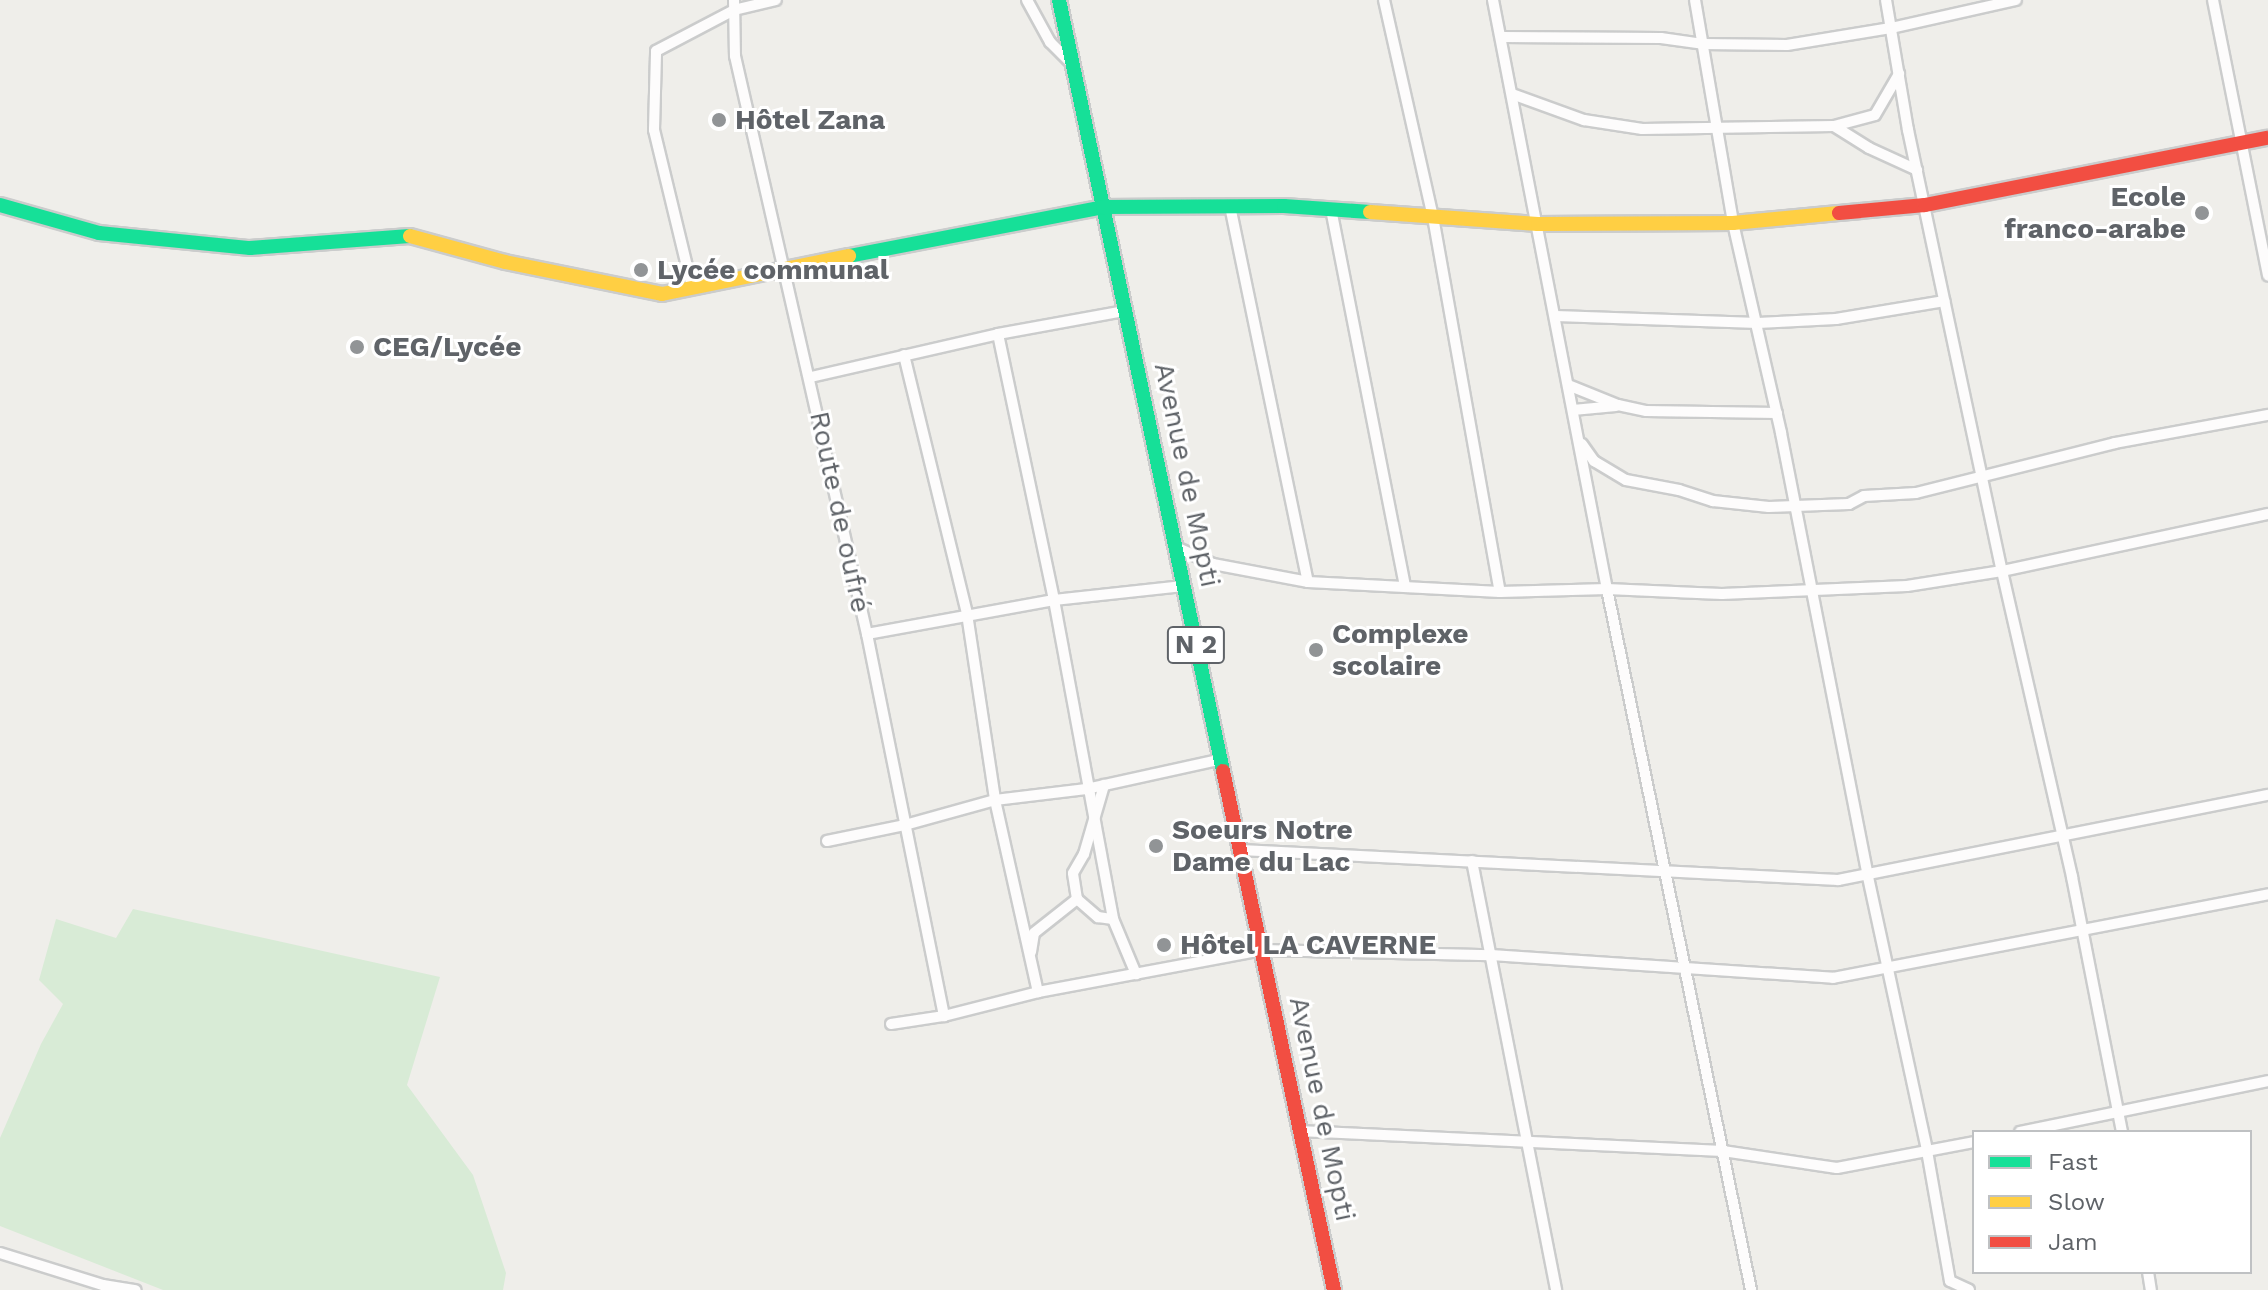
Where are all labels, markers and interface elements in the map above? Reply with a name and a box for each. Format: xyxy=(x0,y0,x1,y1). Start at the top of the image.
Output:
place label: Hôtel Zana xyxy=(735,103,886,137)
marker: Hôtel Zana xyxy=(710,111,728,129)
place label: Ecole franco-arabe xyxy=(2004,180,2186,246)
marker: Ecole franco-arabe xyxy=(2193,204,2211,222)
place label: Lycée communal xyxy=(657,253,889,287)
marker: Lycée communal xyxy=(632,261,650,279)
place label: CEG/Lycée xyxy=(373,330,521,364)
marker: CEG/Lycée xyxy=(348,338,366,356)
street label: Avenue de Mopti xyxy=(1147,360,1227,590)
street label: Route de oufré xyxy=(802,408,878,616)
place label: Complexe scolaire xyxy=(1332,617,1468,683)
road number: N 2 xyxy=(1166,623,1226,667)
marker: Complexe scolaire xyxy=(1307,641,1325,659)
place label: Soeurs Notre Dame du Lac xyxy=(1172,813,1353,879)
marker: Soeurs Notre Dame du Lac xyxy=(1147,837,1165,855)
place label: Hôtel LA CAVERNE xyxy=(1180,928,1437,962)
marker: Hôtel LA CAVERNE xyxy=(1155,936,1173,954)
street label: Avenue de Mopti xyxy=(1282,994,1362,1224)
legend xyxy=(1972,1130,2252,1274)
text: Fast xyxy=(2048,1148,2098,1176)
text: Slow xyxy=(2048,1188,2105,1216)
text: Jam xyxy=(2048,1228,2098,1256)

